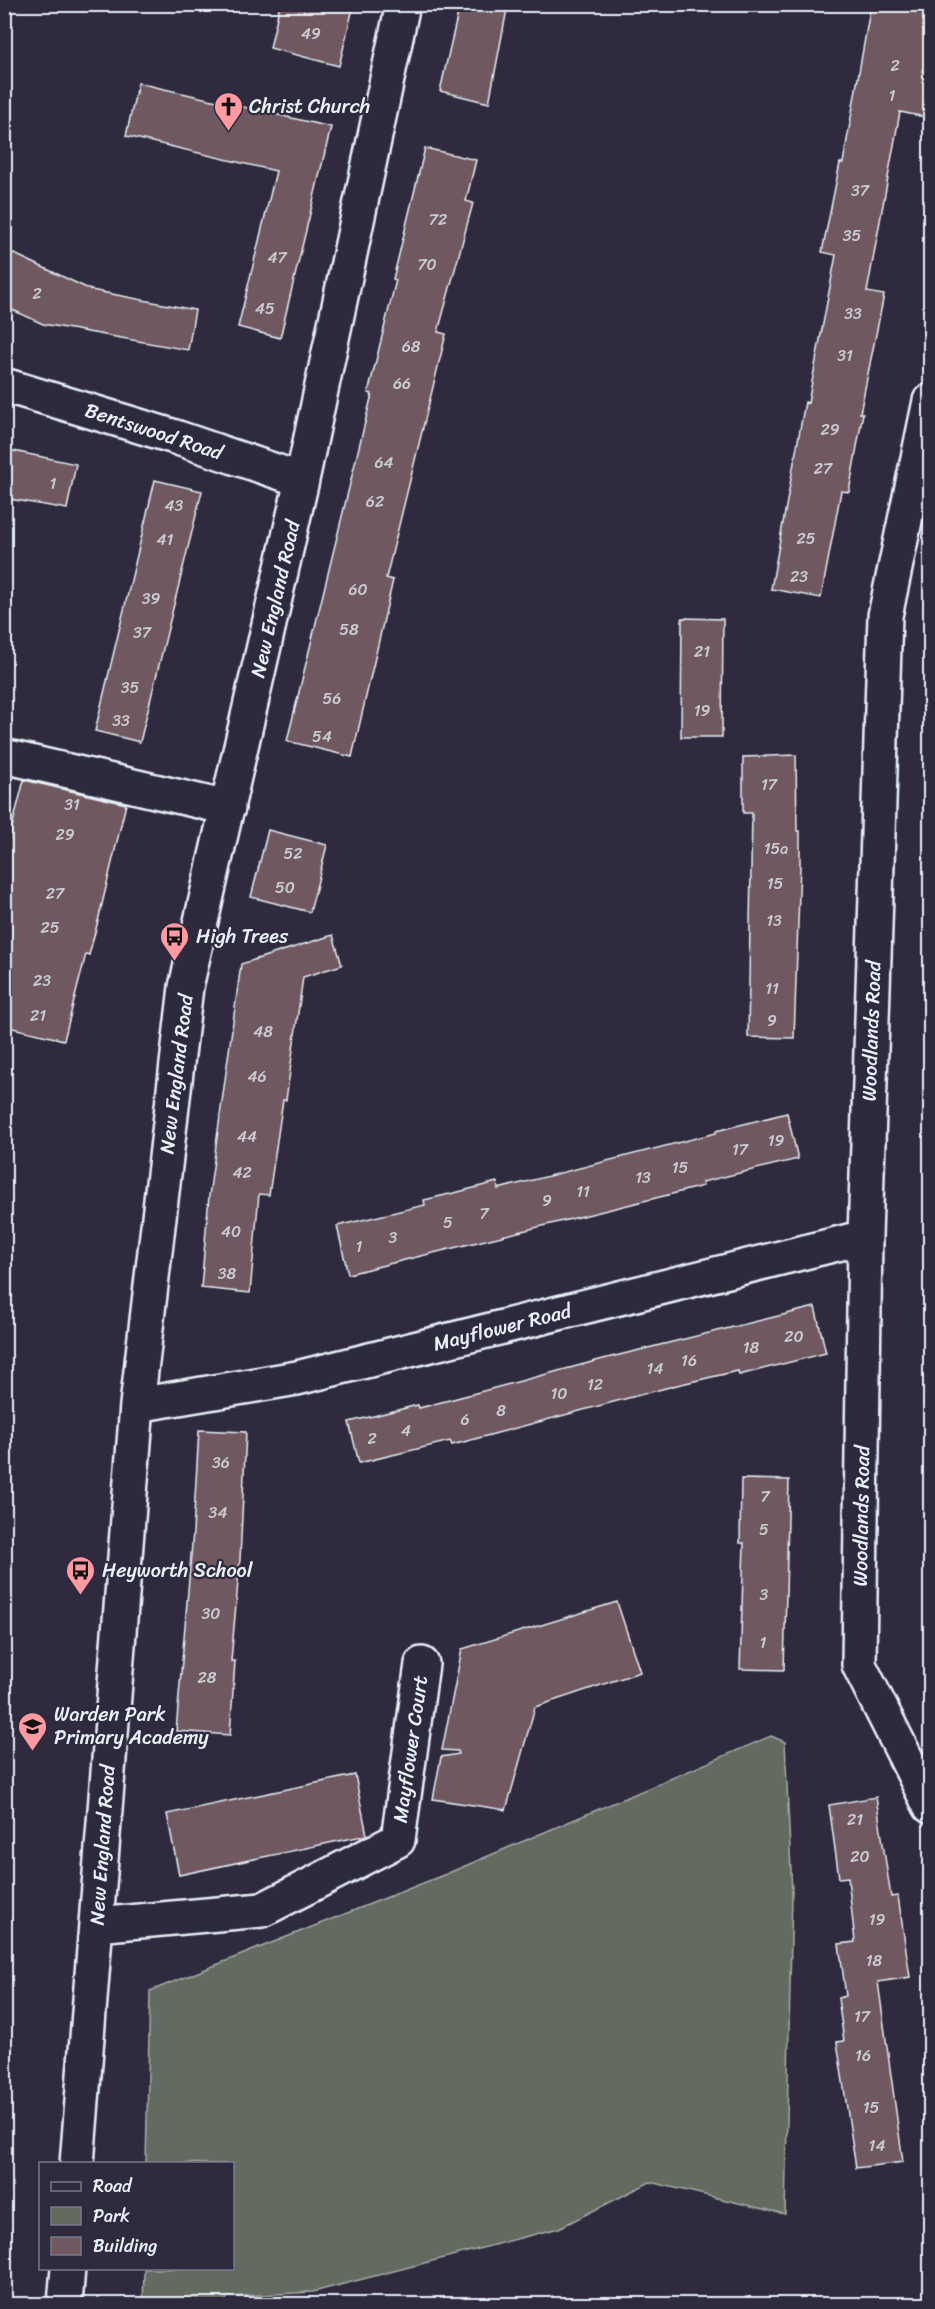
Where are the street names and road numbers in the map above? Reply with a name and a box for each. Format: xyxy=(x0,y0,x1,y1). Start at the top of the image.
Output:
street label: Bentswood Road xyxy=(80,393,229,471)
street label: New England Road xyxy=(240,516,311,681)
street label: Woodlands Road xyxy=(852,959,891,1102)
street label: New England Road xyxy=(149,991,204,1156)
street label: Mayflower Road xyxy=(429,1293,576,1362)
street label: Woodlands Road xyxy=(843,1444,880,1587)
street label: Mayflower Court xyxy=(383,1673,438,1825)
street label: New England Road xyxy=(79,1762,126,1926)

